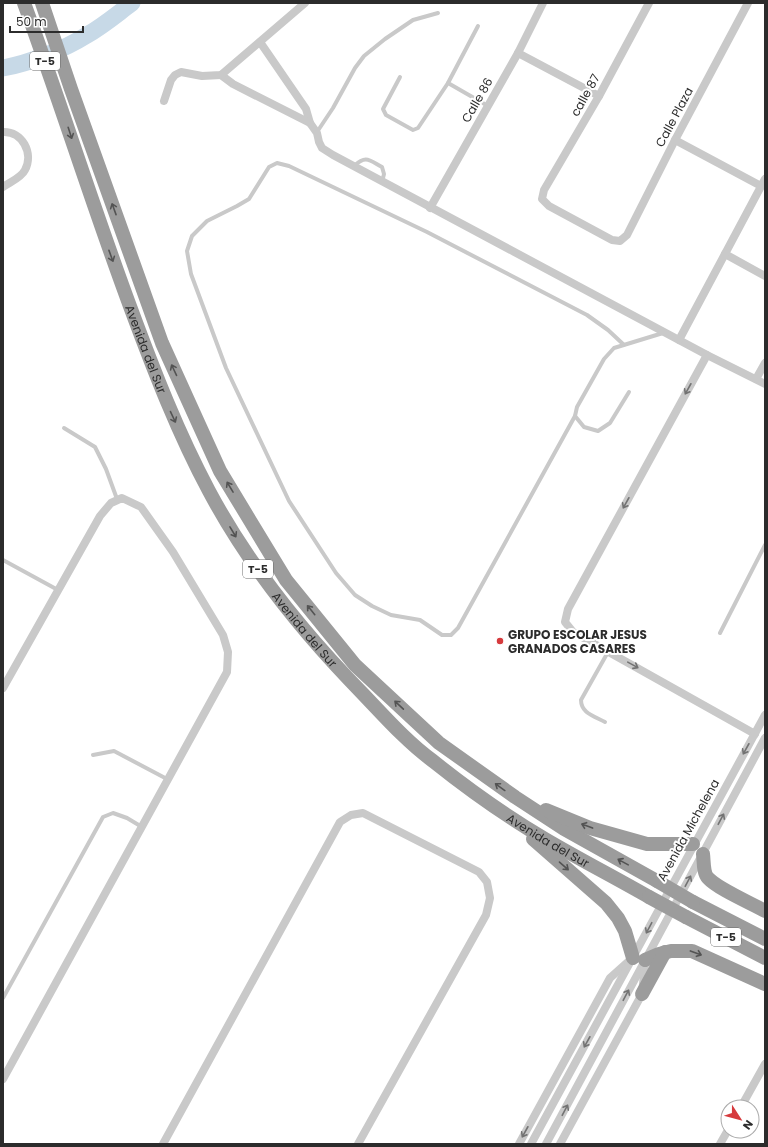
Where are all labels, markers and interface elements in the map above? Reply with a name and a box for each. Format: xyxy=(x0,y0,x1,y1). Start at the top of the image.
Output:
scale bar xyxy=(10,8,83,34)
text: 50 m xyxy=(16,13,47,30)
road number: T-5 xyxy=(30,52,60,70)
street label: calle 87 xyxy=(566,70,604,119)
street label: Calle 86 xyxy=(457,74,497,126)
street label: Calle Plaza xyxy=(651,84,697,150)
one-way arrow xyxy=(66,127,74,139)
one-way arrow xyxy=(109,203,117,215)
one-way arrow xyxy=(108,250,116,262)
street label: Avenida del Sur xyxy=(122,302,171,396)
one-way arrow xyxy=(170,364,177,376)
one-way arrow xyxy=(684,383,692,395)
one-way arrow xyxy=(170,411,177,423)
one-way arrow xyxy=(226,482,234,493)
one-way arrow xyxy=(622,497,630,509)
one-way arrow xyxy=(230,526,238,538)
road number: T-5 xyxy=(243,560,273,578)
street label: Avenida del Sur xyxy=(268,588,342,671)
one-way arrow xyxy=(306,605,315,616)
place label: GRUPO ESCOLAR JESUS GRANADOS CASARES xyxy=(508,626,647,657)
marker: GRUPO ESCOLAR JESUS GRANADOS CASARES xyxy=(495,636,505,646)
one-way arrow xyxy=(627,662,639,670)
one-way arrow xyxy=(394,701,404,710)
one-way arrow xyxy=(742,743,750,755)
street label: Avenida Michelena xyxy=(653,776,723,884)
one-way arrow xyxy=(495,783,506,791)
street label: Avenida del Sur xyxy=(504,809,593,871)
one-way arrow xyxy=(718,814,726,826)
one-way arrow xyxy=(582,822,594,830)
one-way arrow xyxy=(617,858,629,865)
one-way arrow xyxy=(559,861,569,870)
one-way arrow xyxy=(685,875,693,887)
one-way arrow xyxy=(645,922,652,934)
road number: T-5 xyxy=(711,928,741,946)
one-way arrow xyxy=(690,950,702,958)
one-way arrow xyxy=(623,989,631,1001)
one-way arrow xyxy=(583,1036,590,1048)
north arrow xyxy=(720,1099,760,1139)
one-way arrow xyxy=(561,1104,569,1116)
text: N xyxy=(739,1117,757,1133)
one-way arrow xyxy=(521,1126,528,1138)

